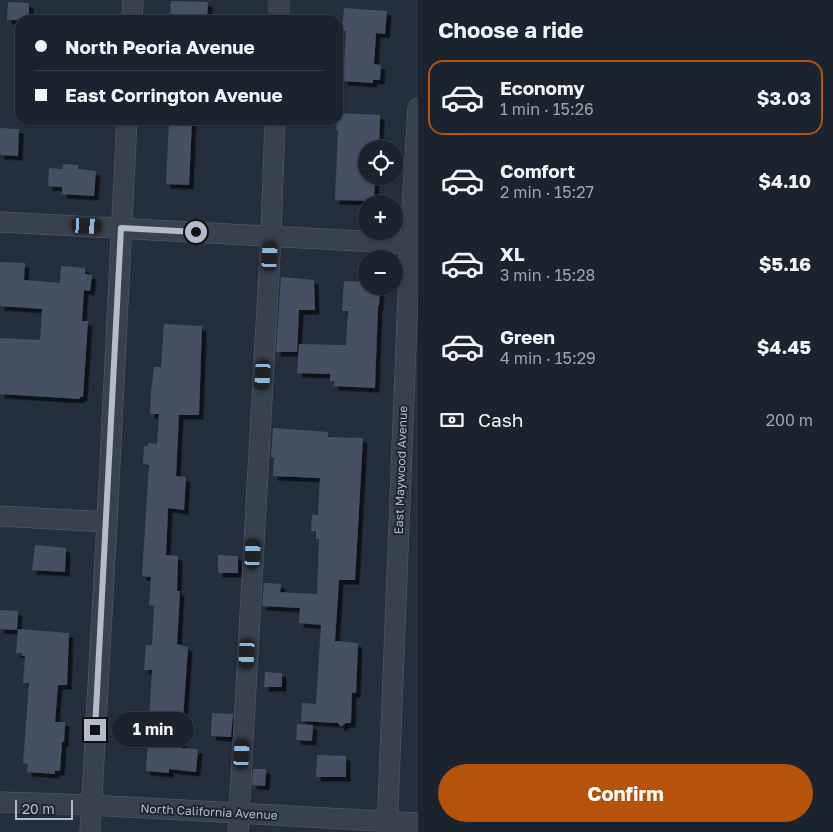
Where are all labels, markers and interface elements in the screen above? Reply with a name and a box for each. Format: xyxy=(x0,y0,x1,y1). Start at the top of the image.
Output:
text: Choose a ride xyxy=(438,16,584,43)
text: North Peoria Avenue xyxy=(65,35,255,58)
icon: car xyxy=(440,75,485,120)
text: Economy xyxy=(500,76,585,99)
text: East Corrington Avenue xyxy=(65,83,283,106)
text: $3.03 xyxy=(757,86,811,109)
text: 1 min · 15:26 xyxy=(500,99,594,119)
map controls xyxy=(358,140,403,295)
button: locate xyxy=(358,140,403,185)
icon: car xyxy=(440,158,485,203)
text: Comfort xyxy=(500,159,575,182)
text: $4.10 xyxy=(758,169,811,192)
text: 2 min · 15:27 xyxy=(500,182,594,202)
button: + xyxy=(358,195,403,240)
car xyxy=(71,218,102,234)
route start xyxy=(185,221,207,243)
car xyxy=(261,241,278,271)
icon: car xyxy=(440,241,485,286)
text: XL xyxy=(500,242,525,265)
button: − xyxy=(358,250,403,295)
text: $5.16 xyxy=(759,252,811,275)
text: 3 min · 15:28 xyxy=(500,265,595,285)
icon: car xyxy=(440,324,485,369)
text: Green xyxy=(500,325,555,348)
text: $4.45 xyxy=(757,335,811,358)
text: 4 min · 15:29 xyxy=(500,348,596,368)
car xyxy=(254,360,271,390)
street label: East Maywood Avenue xyxy=(391,405,410,535)
icon: cash xyxy=(438,406,466,434)
text: Cash xyxy=(478,408,523,431)
text: 200 m xyxy=(766,410,813,430)
car xyxy=(244,539,261,569)
car xyxy=(238,639,255,669)
callout: 1 min xyxy=(112,712,195,748)
route end xyxy=(84,719,106,741)
text: 1 min xyxy=(133,719,173,739)
car xyxy=(233,739,250,769)
button: Confirm xyxy=(438,764,813,822)
scale bar xyxy=(15,797,72,820)
text: 20 m xyxy=(22,800,55,817)
street label: North California Avenue xyxy=(140,800,278,823)

